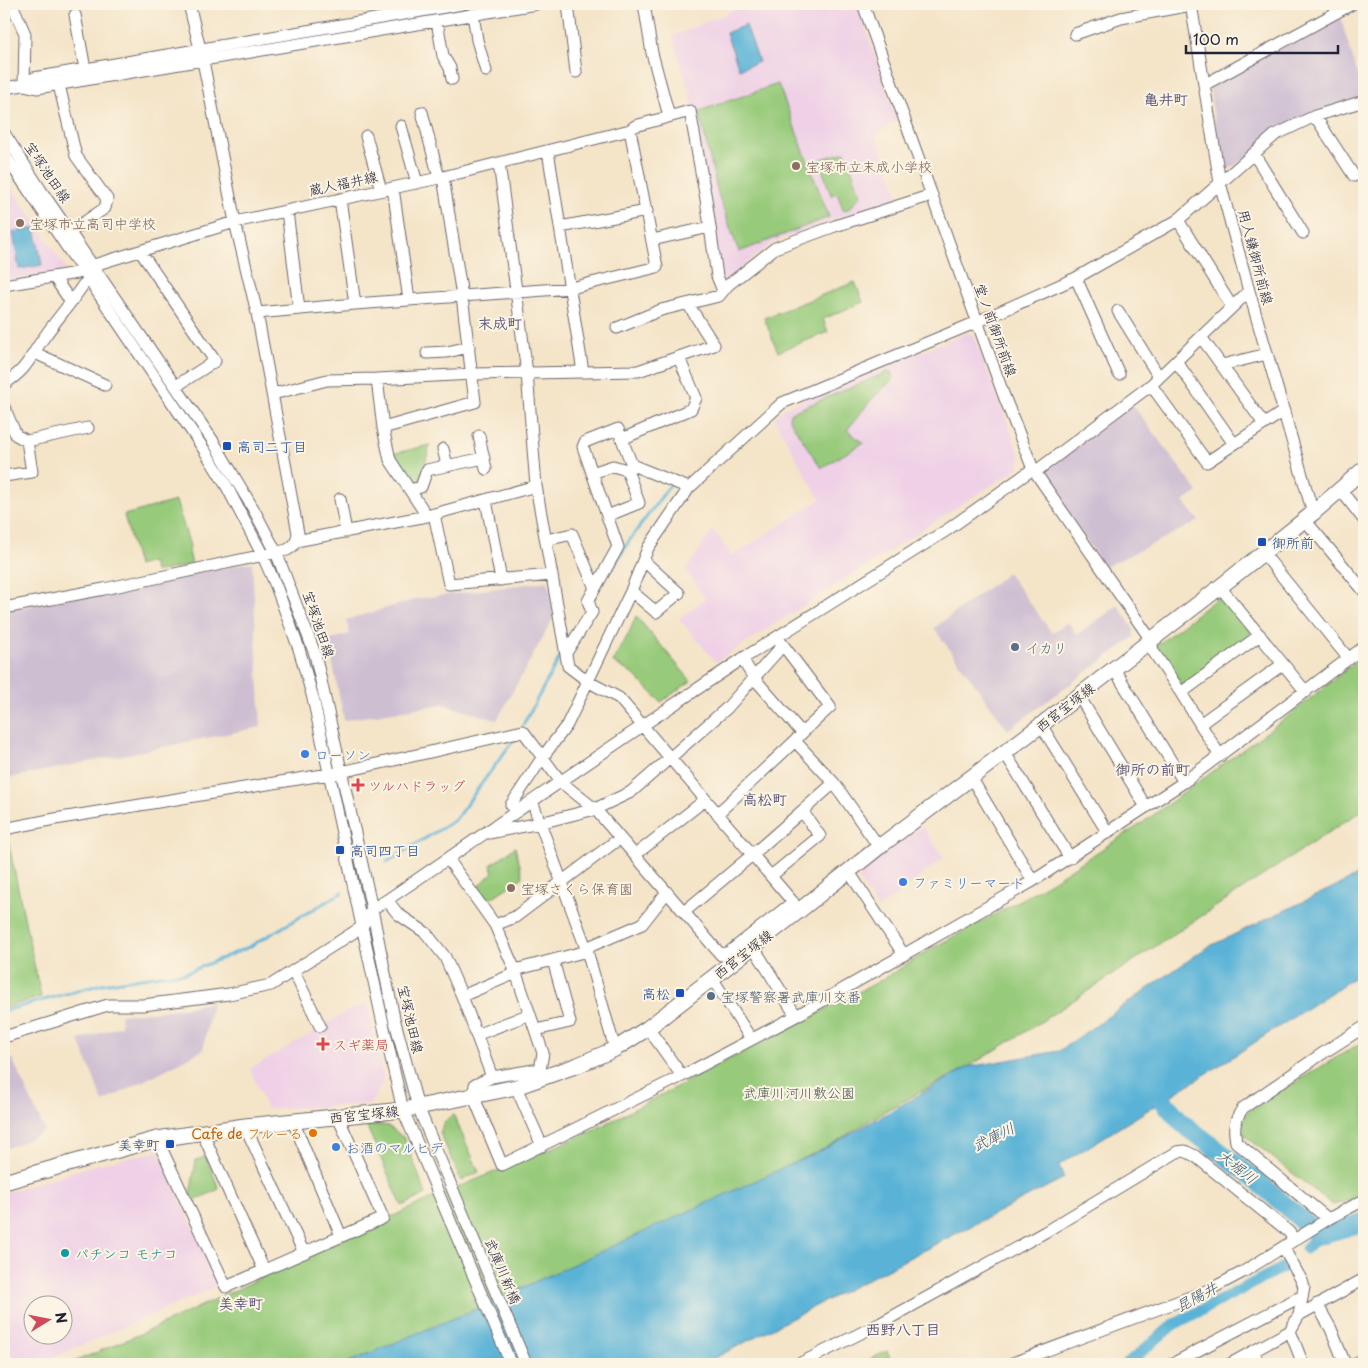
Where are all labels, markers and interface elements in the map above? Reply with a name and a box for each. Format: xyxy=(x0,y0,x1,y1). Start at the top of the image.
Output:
scale bar xyxy=(1186,22,1338,54)
text: 100 m xyxy=(1193,27,1239,50)
district label: 亀井町 xyxy=(1143,87,1189,110)
street label: 宝塚池田線 xyxy=(20,137,76,207)
place label: 宝塚市立末成小学校 xyxy=(806,156,932,177)
marker: 宝塚市立末成小学校 xyxy=(790,160,802,172)
street label: 蔵人福井線 xyxy=(307,165,379,201)
street label: 用人鎌御所前線 xyxy=(1233,207,1279,307)
place label: 宝塚市立高司中学校 xyxy=(30,213,156,234)
marker: 宝塚市立高司中学校 xyxy=(14,217,26,229)
street label: 堂ノ前御所前線 xyxy=(969,280,1023,380)
district label: 末成町 xyxy=(477,311,523,334)
place label: 高司二丁目 xyxy=(237,436,307,457)
marker: 高司二丁目 xyxy=(221,440,233,452)
place label: 御所前 xyxy=(1272,532,1314,553)
marker: 御所前 xyxy=(1256,536,1268,548)
street label: 宝塚池田線 xyxy=(298,587,340,661)
place label: イカリ xyxy=(1025,637,1067,658)
marker: イカリ xyxy=(1009,641,1021,653)
street label: 西宮宝塚線 xyxy=(1031,677,1099,737)
place label: ローソン xyxy=(315,744,371,765)
marker: ローソン xyxy=(299,748,311,760)
district label: 御所の前町 xyxy=(1115,757,1191,780)
place label: ツルハドラッグ xyxy=(368,775,465,796)
marker: ツルハドラッグ xyxy=(352,779,364,791)
district label: 高松町 xyxy=(742,787,788,810)
place label: 高司四丁目 xyxy=(350,840,420,861)
marker: 高司四丁目 xyxy=(334,844,346,856)
place label: ファミリーマート xyxy=(913,872,1025,893)
marker: ファミリーマート xyxy=(897,876,909,888)
place label: 宝塚さくら保育園 xyxy=(521,878,633,899)
marker: 宝塚さくら保育園 xyxy=(505,882,517,894)
street label: 西宮宝塚線 xyxy=(709,924,777,984)
street label: 宝塚池田線 xyxy=(393,983,429,1055)
place label: 高松 xyxy=(642,983,670,1004)
place label: 宝塚警察署武庫川交番 xyxy=(721,986,861,1007)
marker: 高松 xyxy=(674,987,686,999)
marker: 宝塚警察署武庫川交番 xyxy=(705,990,717,1002)
place label: スギ薬局 xyxy=(333,1034,389,1055)
marker: スギ薬局 xyxy=(317,1038,329,1050)
park label: 武庫川河川敷公園 xyxy=(743,1082,855,1103)
street label: 西宮宝塚線 xyxy=(328,1100,400,1128)
water label: 武庫川 xyxy=(968,1116,1018,1156)
place label: Cafe de フルーる xyxy=(191,1123,303,1144)
marker: Cafe de フルーる xyxy=(307,1127,319,1139)
place label: 美幸町 xyxy=(118,1134,160,1155)
place label: お酒のマルヒデ xyxy=(346,1137,444,1158)
marker: 美幸町 xyxy=(164,1138,176,1150)
marker: お酒のマルヒデ xyxy=(330,1141,342,1153)
water label: 大堀川 xyxy=(1213,1143,1263,1189)
street label: 武庫川新橋 xyxy=(480,1235,526,1307)
place label: パチンコ モナコ xyxy=(75,1243,178,1264)
marker: パチンコ モナコ xyxy=(59,1247,71,1259)
water label: 昆陽井 xyxy=(1171,1275,1222,1317)
district label: 美幸町 xyxy=(218,1291,264,1314)
north arrow xyxy=(22,1296,72,1346)
text: N xyxy=(50,1310,73,1325)
district label: 西野八丁目 xyxy=(865,1317,941,1340)

